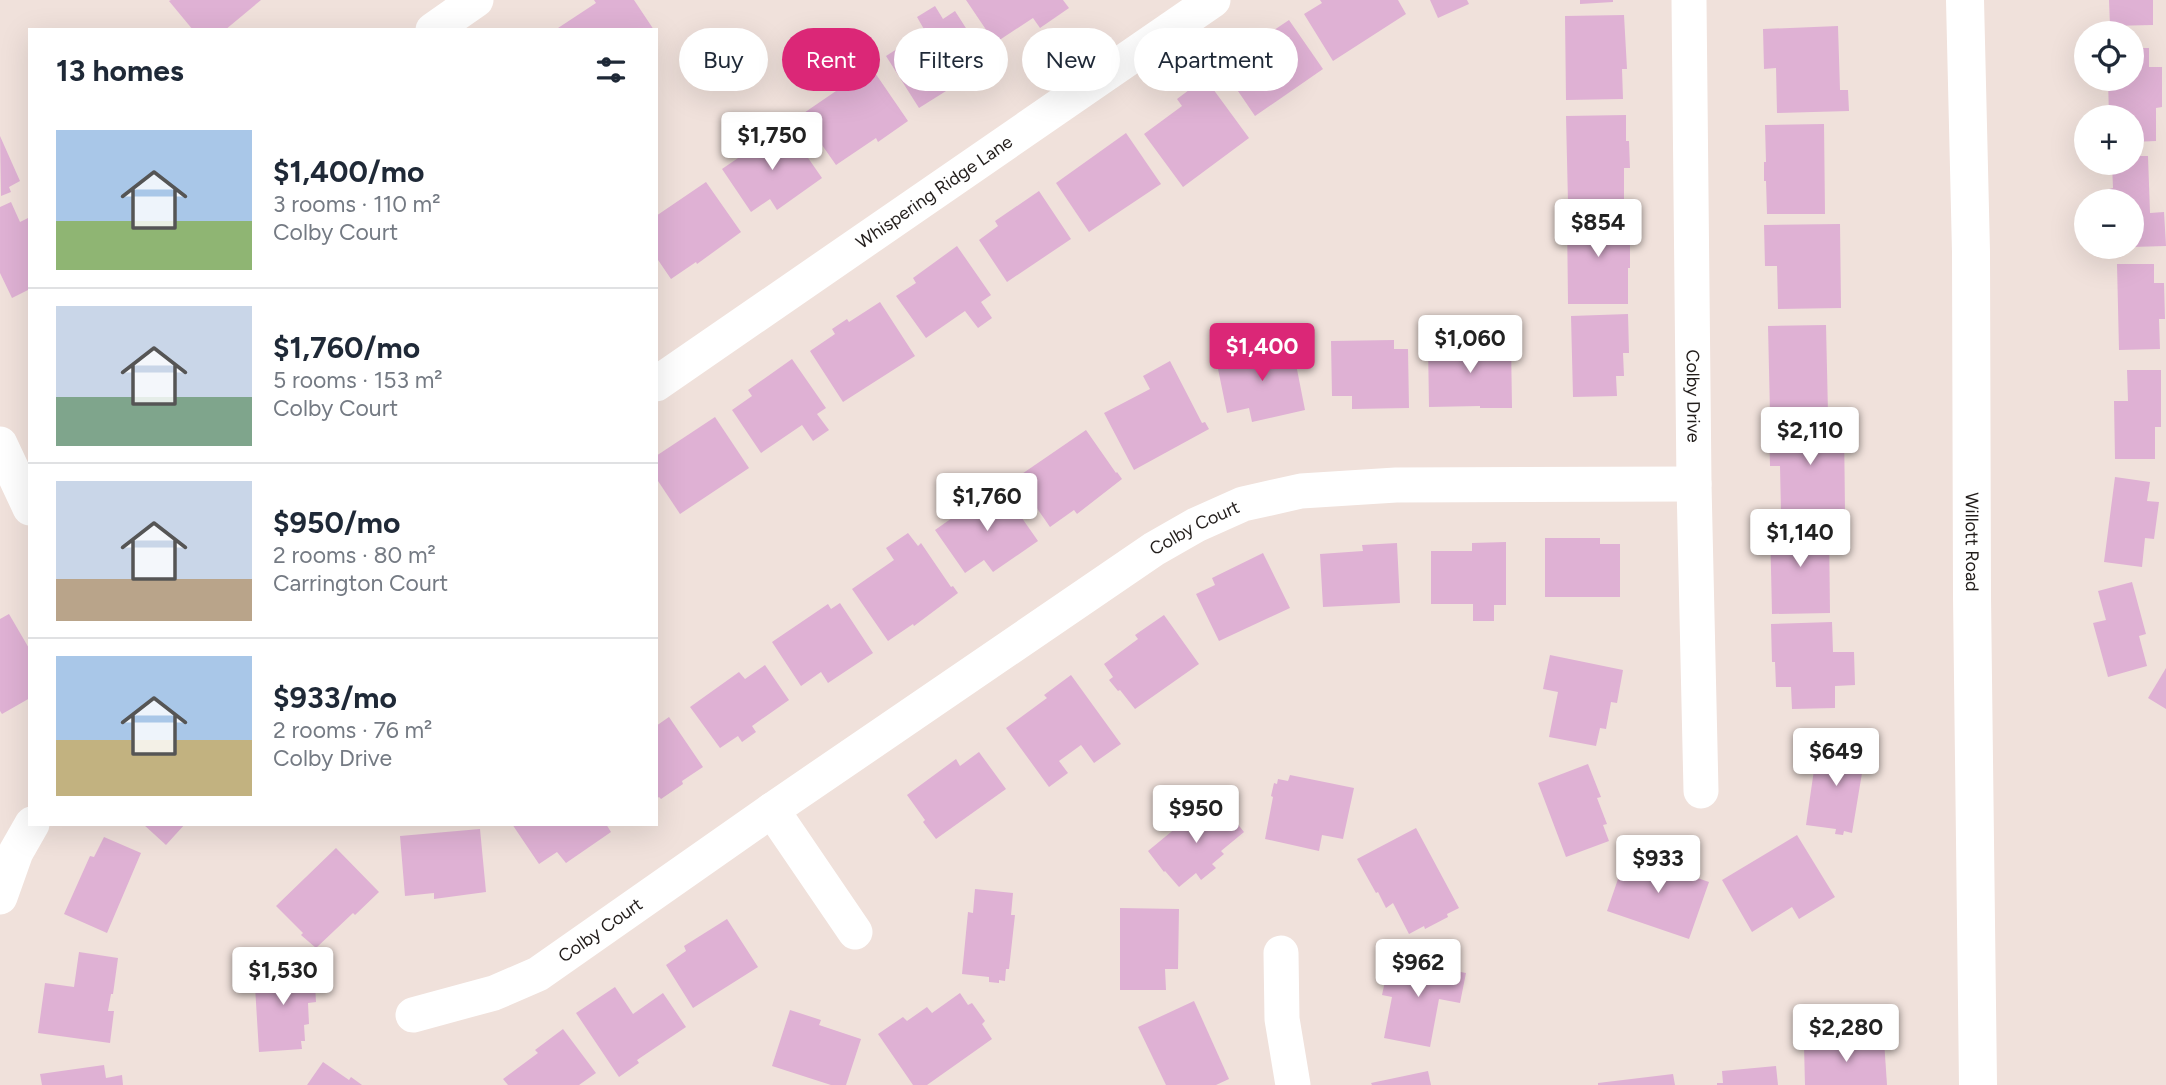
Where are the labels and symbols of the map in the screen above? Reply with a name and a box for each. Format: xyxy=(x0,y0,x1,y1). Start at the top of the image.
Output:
pin: $1,750 xyxy=(715,113,829,172)
street label: Whispering Ridge Lane xyxy=(852,130,1017,254)
pin: $854 xyxy=(1557,200,1639,259)
pin: $1,060 xyxy=(1413,316,1527,375)
pin: $1,400 xyxy=(1205,324,1319,383)
street label: Colby Drive xyxy=(1682,349,1705,443)
pin: $2,110 xyxy=(1753,407,1867,467)
pin: $1,760 xyxy=(930,474,1044,533)
street label: Willott Road xyxy=(1961,492,1983,592)
street label: Colby Court xyxy=(1146,496,1243,560)
pin: $1,140 xyxy=(1743,510,1857,569)
pin: $649 xyxy=(1795,728,1877,788)
pin: $950 xyxy=(1155,786,1237,845)
pin: $933 xyxy=(1617,836,1699,895)
street label: Colby Court xyxy=(554,893,647,967)
pin: $962 xyxy=(1377,940,1459,999)
pin: $1,530 xyxy=(226,948,340,1007)
pin: $2,280 xyxy=(1789,1004,1903,1064)

